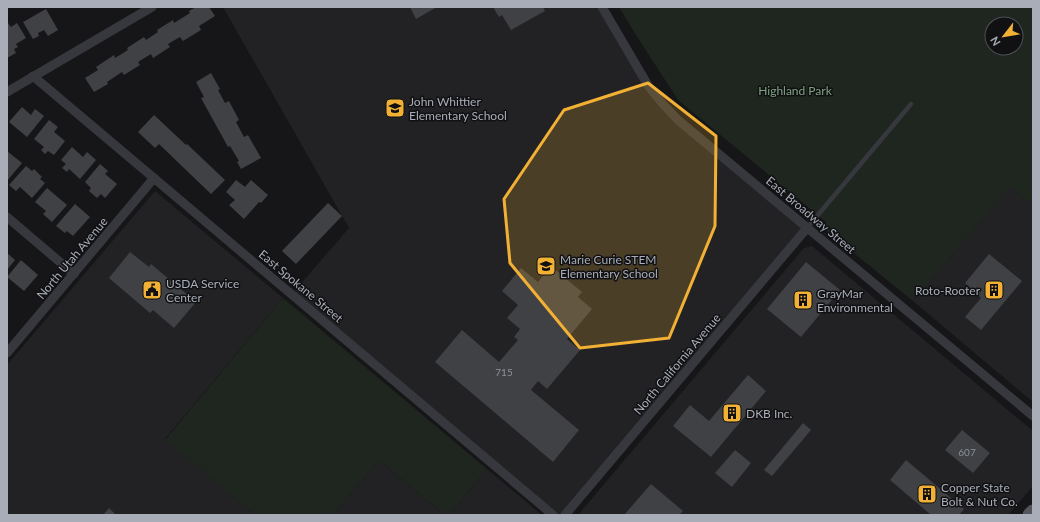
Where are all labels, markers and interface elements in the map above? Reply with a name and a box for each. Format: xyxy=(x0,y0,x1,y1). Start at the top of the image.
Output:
north arrow xyxy=(984,16,1024,56)
text: N xyxy=(987,34,1003,48)
park label: Highland Park xyxy=(758,83,833,98)
place label: John Whittier Elementary School xyxy=(409,94,507,123)
school or university icon: John Whittier Elementary School xyxy=(384,97,406,119)
street label: East Broadway Street xyxy=(763,173,859,257)
street label: North Utah Avenue xyxy=(33,214,111,302)
street label: East Spokane Street xyxy=(256,246,347,326)
place label: Marie Curie STEM Elementary School xyxy=(560,252,658,281)
school or university icon: Marie Curie STEM Elementary School xyxy=(535,255,557,277)
place label: USDA Service Center xyxy=(166,276,239,305)
public building icon: USDA Service Center xyxy=(141,279,163,301)
building icon: Roto-Rooter xyxy=(983,279,1005,301)
place label: Roto-Rooter xyxy=(915,283,981,298)
place label: GrayMar Environmental xyxy=(817,286,893,315)
building icon: GrayMar Environmental xyxy=(792,289,814,311)
street label: North California Avenue xyxy=(630,311,724,417)
house number: 715 xyxy=(495,366,513,378)
building icon: DKB Inc. xyxy=(721,402,743,424)
place label: DKB Inc. xyxy=(746,406,793,421)
house number: 607 xyxy=(958,446,976,458)
place label: Copper State Bolt & Nut Co. xyxy=(941,480,1018,509)
building icon: Copper State Bolt & Nut Co. xyxy=(916,483,938,505)

